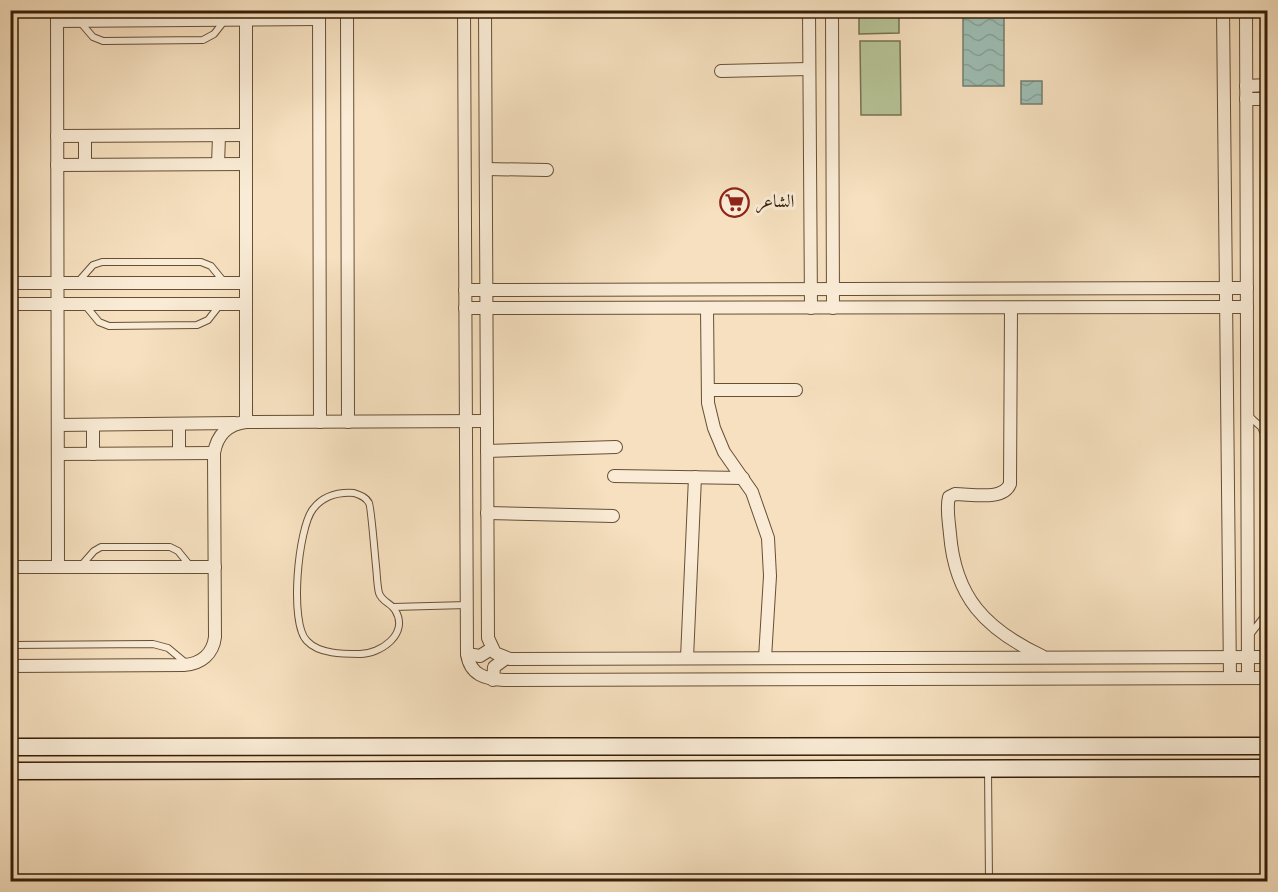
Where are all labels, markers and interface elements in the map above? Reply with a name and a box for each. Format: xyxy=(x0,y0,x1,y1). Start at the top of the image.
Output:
supermarket icon: الشاعر xyxy=(719,186,751,218)
place label: الشاعر xyxy=(756,191,795,214)

